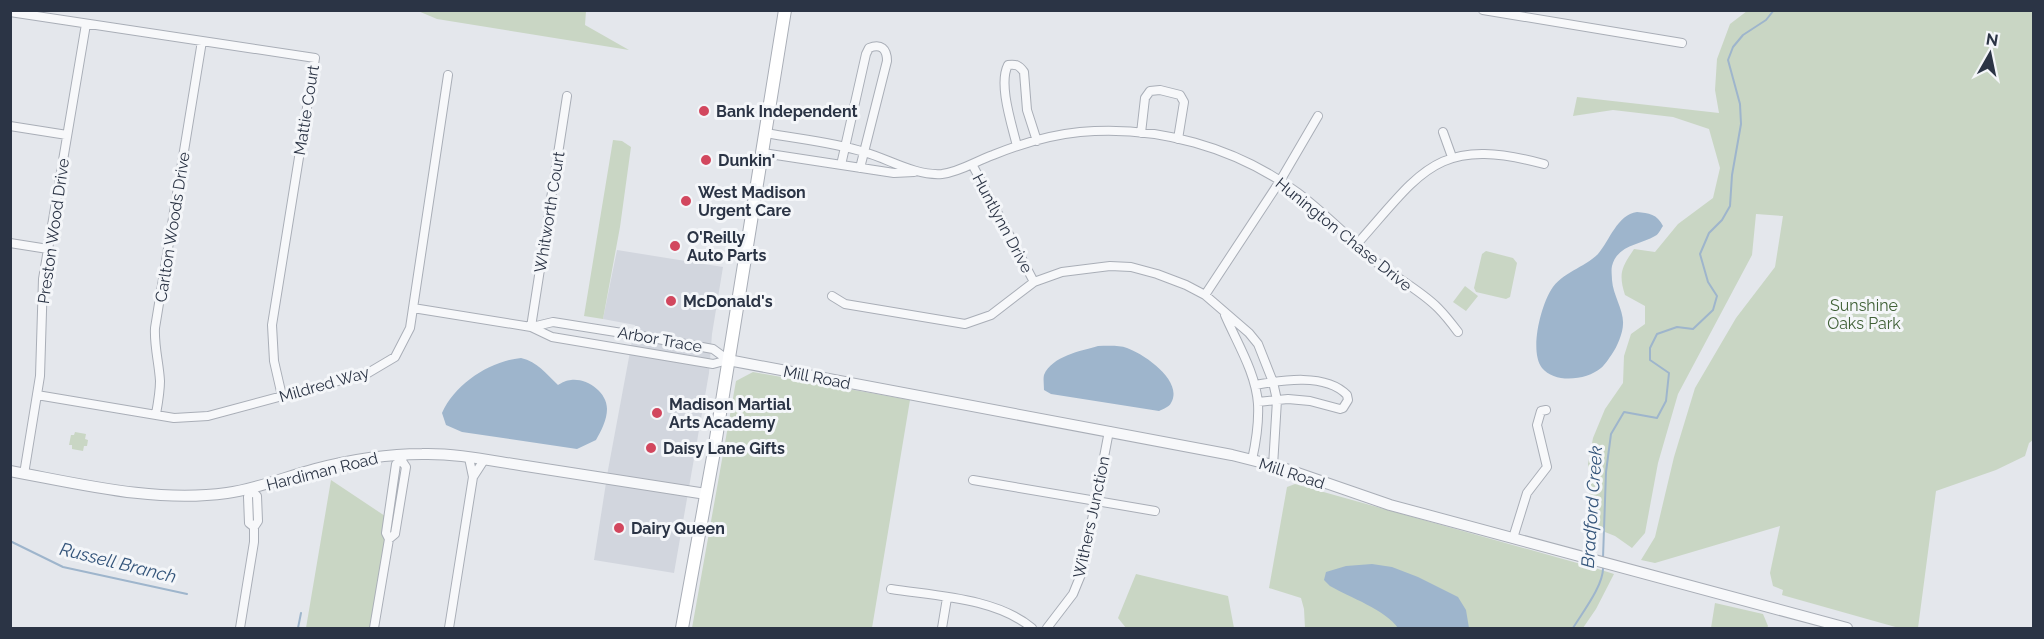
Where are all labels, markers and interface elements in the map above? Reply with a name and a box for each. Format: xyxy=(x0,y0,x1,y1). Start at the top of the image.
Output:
north arrow xyxy=(1960,24,2020,84)
text: N xyxy=(1985,29,2000,50)
street label: Mattie Court xyxy=(290,63,323,157)
place label: Bank Independent xyxy=(716,102,858,121)
marker: Bank Independent xyxy=(697,104,711,118)
street label: Whitworth Court xyxy=(531,149,569,274)
street label: Carlton Woods Drive xyxy=(151,151,194,304)
place label: Dunkin' xyxy=(718,151,775,170)
marker: Dunkin' xyxy=(699,153,713,167)
street label: Preston Wood Drive xyxy=(34,157,73,305)
street label: Huntlynn Drive xyxy=(968,170,1037,276)
street label: Hunington Chase Drive xyxy=(1272,174,1416,295)
place label: West Madison Urgent Care xyxy=(698,183,806,220)
marker: West Madison Urgent Care xyxy=(679,194,693,208)
place label: O'Reilly Auto Parts xyxy=(687,228,766,265)
marker: O'Reilly Auto Parts xyxy=(668,239,682,253)
place label: McDonald's xyxy=(683,292,773,311)
marker: McDonald's xyxy=(664,294,678,308)
park label: Sunshine Oaks Park xyxy=(1827,296,1901,333)
street label: Arbor Trace xyxy=(616,323,704,356)
street label: Mildred Way xyxy=(277,362,372,406)
street label: Mill Road xyxy=(782,362,852,393)
place label: Madison Martial Arts Academy xyxy=(669,395,792,432)
marker: Madison Martial Arts Academy xyxy=(650,406,664,420)
place label: Daisy Lane Gifts xyxy=(663,439,785,458)
marker: Daisy Lane Gifts xyxy=(644,441,658,455)
water label: Bradford Creek xyxy=(1577,445,1606,569)
street label: Hardiman Road xyxy=(264,448,380,495)
street label: Withers Junction xyxy=(1069,454,1114,580)
street label: Mill Road xyxy=(1256,454,1327,493)
place label: Dairy Queen xyxy=(631,519,725,538)
marker: Dairy Queen xyxy=(612,521,626,535)
water label: Russell Branch xyxy=(58,538,179,587)

